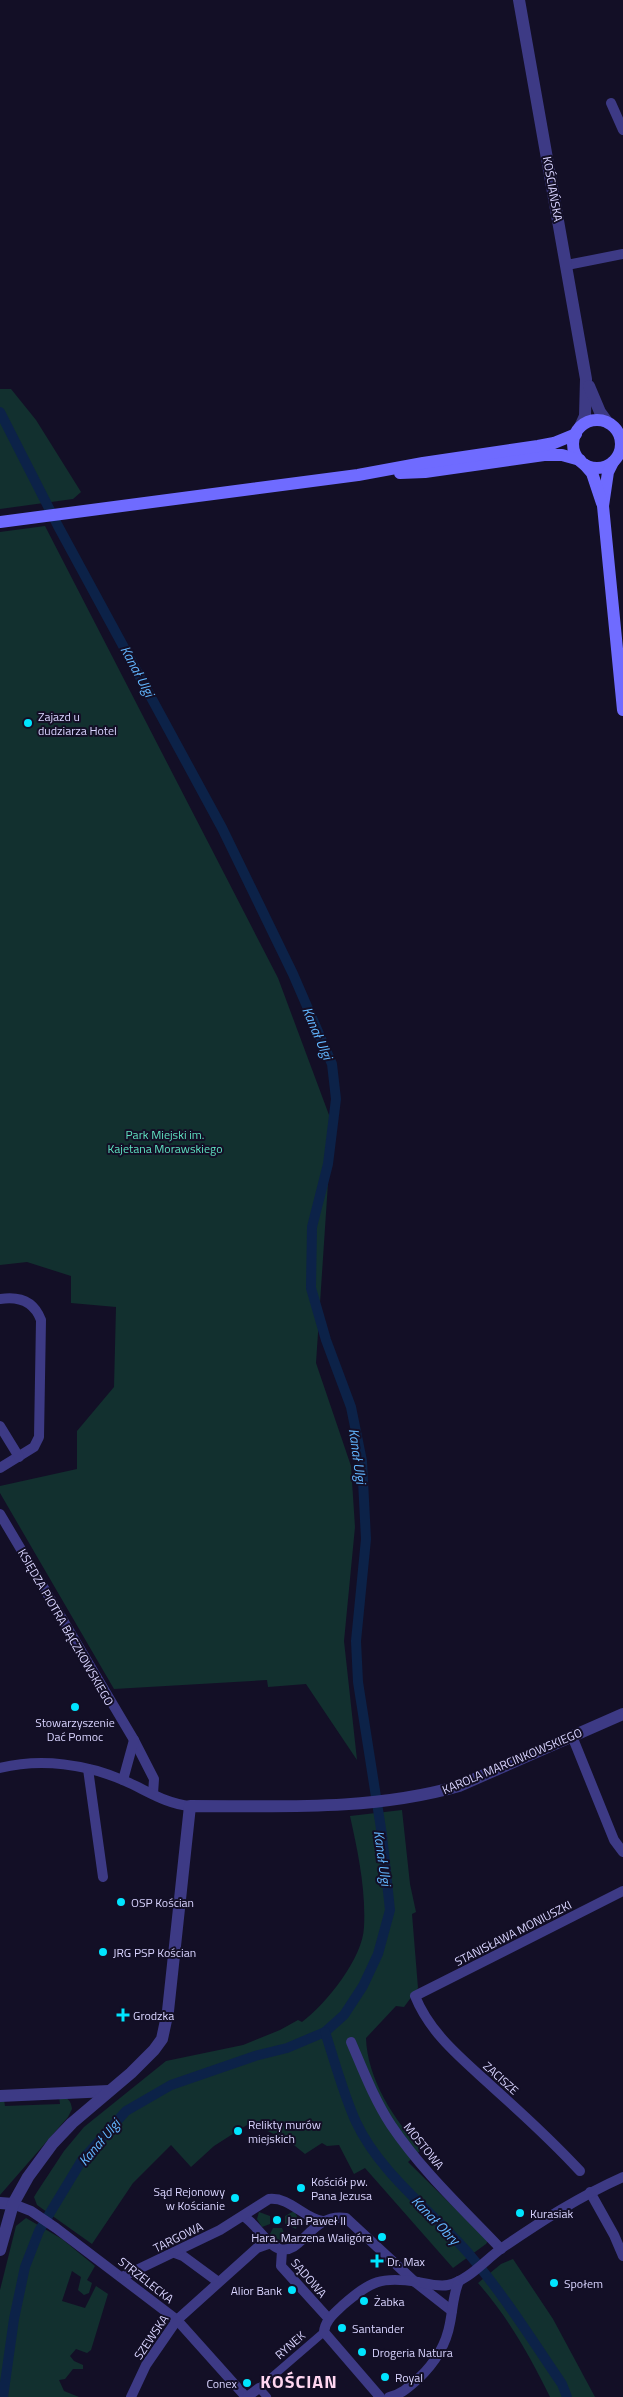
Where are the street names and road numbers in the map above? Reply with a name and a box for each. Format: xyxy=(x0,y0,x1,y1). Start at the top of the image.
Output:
street label: KOŚCIAŃSKA xyxy=(538,155,568,223)
street label: KSIĘDZA PIOTRA BĄCZKOWSKIEGO xyxy=(13,1545,119,1709)
street label: KAROLA MARCINKOWSKIEGO xyxy=(439,1723,585,1799)
street label: STANISŁAWA MONIUSZKI xyxy=(451,1895,575,1971)
street label: ZACISZE xyxy=(479,2057,523,2100)
street label: MOSTOWA xyxy=(399,2118,449,2174)
street label: TARGOWA xyxy=(150,2217,206,2257)
street label: STRZELECKA xyxy=(114,2252,178,2308)
street label: SĄDOWA xyxy=(287,2254,331,2302)
street label: SZEWSKA xyxy=(129,2311,173,2363)
street label: RYNEK xyxy=(270,2326,310,2364)

